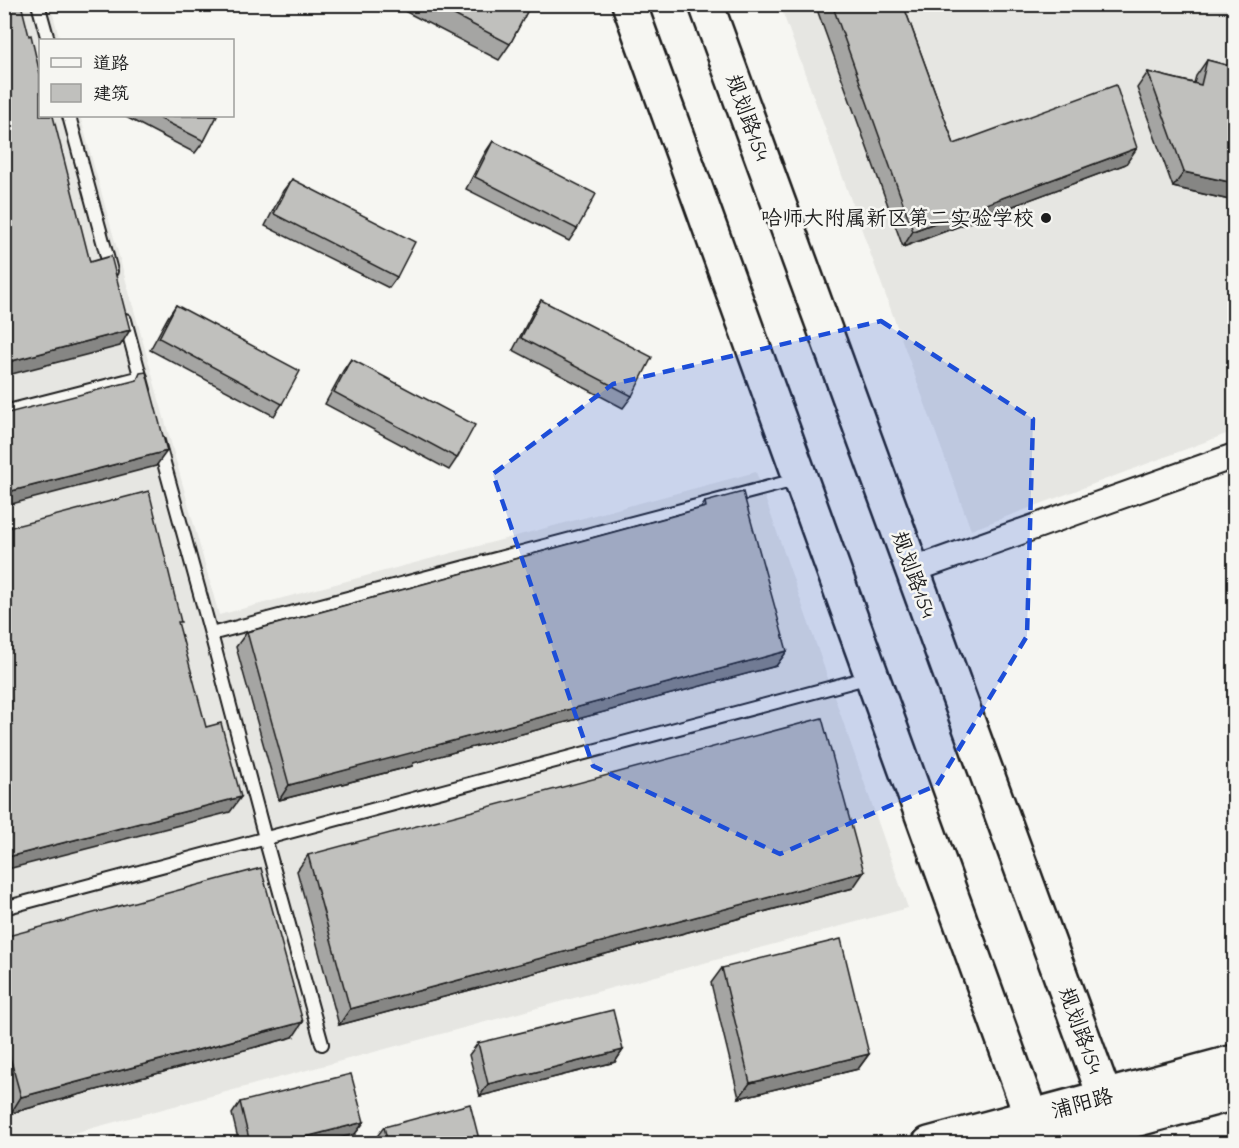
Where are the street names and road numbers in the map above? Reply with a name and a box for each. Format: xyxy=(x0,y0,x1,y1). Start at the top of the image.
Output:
street label: 规划路154 xyxy=(717,70,776,166)
street label: 规划路154 xyxy=(883,527,942,623)
street label: 规划路154 xyxy=(1050,983,1109,1079)
street label: 浦阳路 xyxy=(1048,1082,1117,1128)

